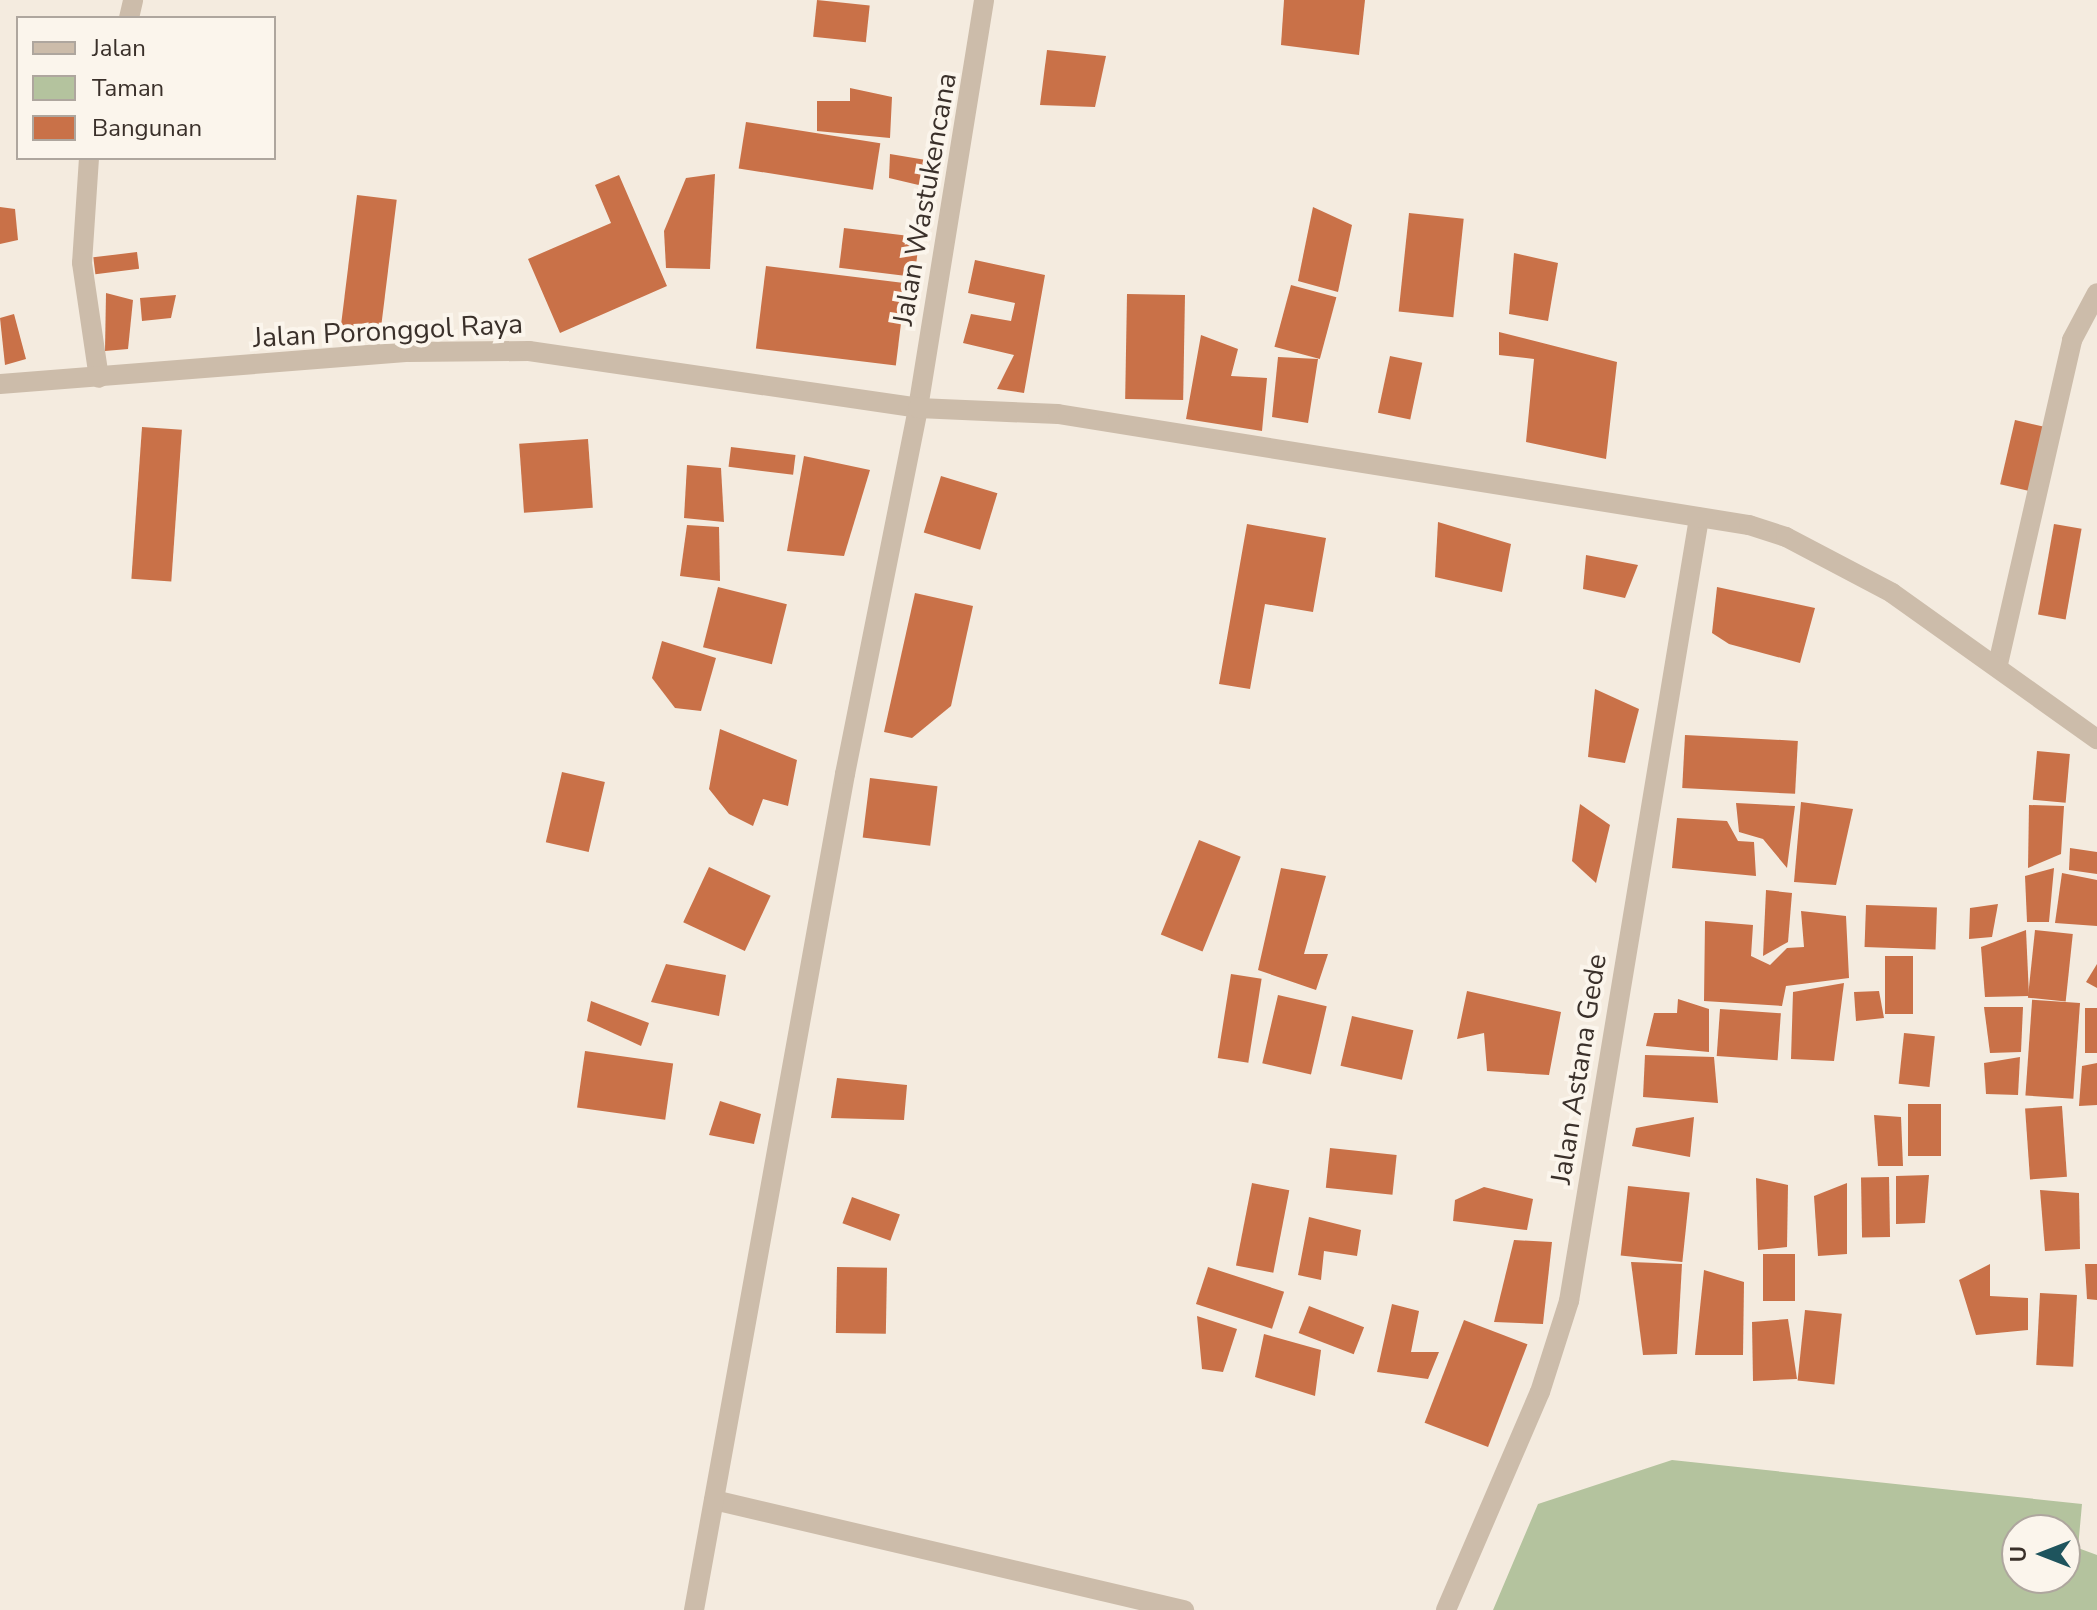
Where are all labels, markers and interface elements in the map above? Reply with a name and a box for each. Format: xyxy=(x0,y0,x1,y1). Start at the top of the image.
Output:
legend xyxy=(16,16,276,160)
text: Jalan xyxy=(92,32,146,64)
street label: Jalan Wastukencana xyxy=(886,70,964,328)
text: Taman xyxy=(92,72,164,104)
text: Bangunan xyxy=(92,112,202,144)
street label: Jalan Poronggol Raya xyxy=(252,307,524,355)
street label: Jalan Astana Gede xyxy=(1544,951,1614,1187)
north arrow xyxy=(2001,1514,2081,1594)
text: U xyxy=(2004,1546,2034,1562)

